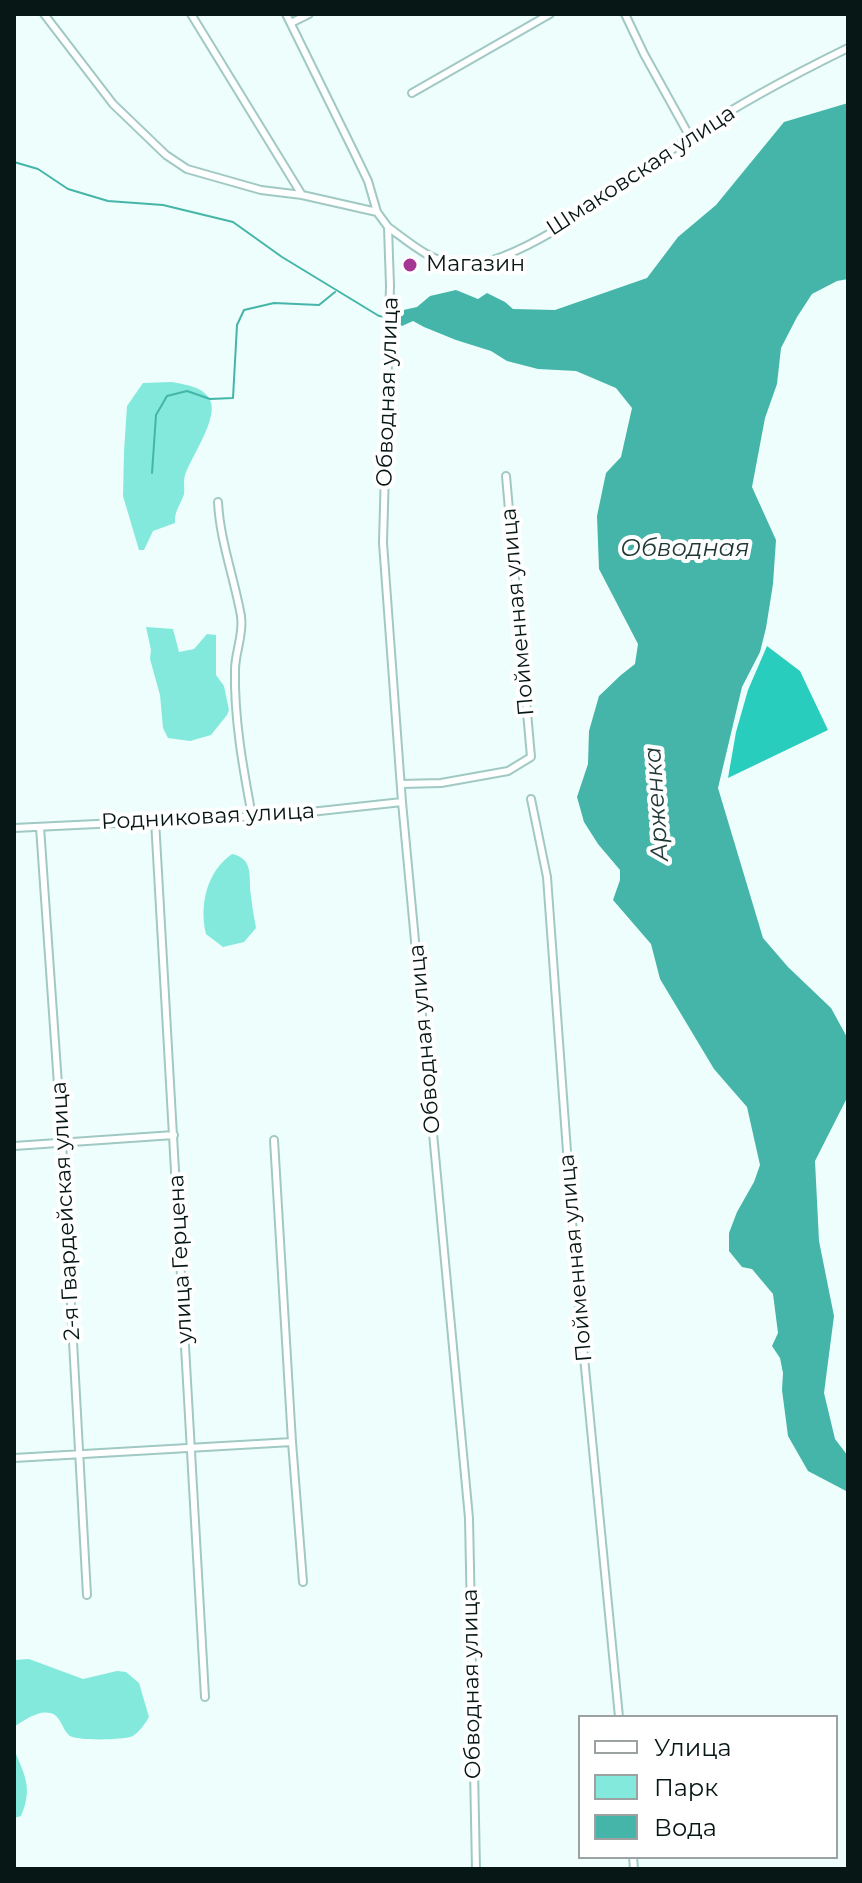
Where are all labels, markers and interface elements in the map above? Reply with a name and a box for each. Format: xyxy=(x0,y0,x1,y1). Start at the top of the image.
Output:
street label: Шмаковская улица xyxy=(542,100,740,242)
place label: Магазин xyxy=(426,252,525,278)
marker: Магазин xyxy=(401,256,419,274)
street label: Обводная улица xyxy=(371,296,405,488)
street label: Пойменная улица xyxy=(496,507,540,717)
water label: Обводная xyxy=(620,535,750,563)
water label: Арженка xyxy=(639,746,675,862)
street label: Родниковая улица xyxy=(100,798,316,836)
street label: Обводная улица xyxy=(404,943,446,1135)
street label: 2-я Гвардейская улица xyxy=(46,1081,86,1341)
street label: Пойменная улица xyxy=(554,1153,598,1363)
street label: улица Герцена xyxy=(163,1174,199,1344)
street label: Обводная улица xyxy=(457,1589,487,1779)
legend xyxy=(578,1715,838,1859)
text: Улица xyxy=(654,1733,732,1762)
text: Парк xyxy=(654,1773,718,1802)
text: Вода xyxy=(654,1813,717,1842)

